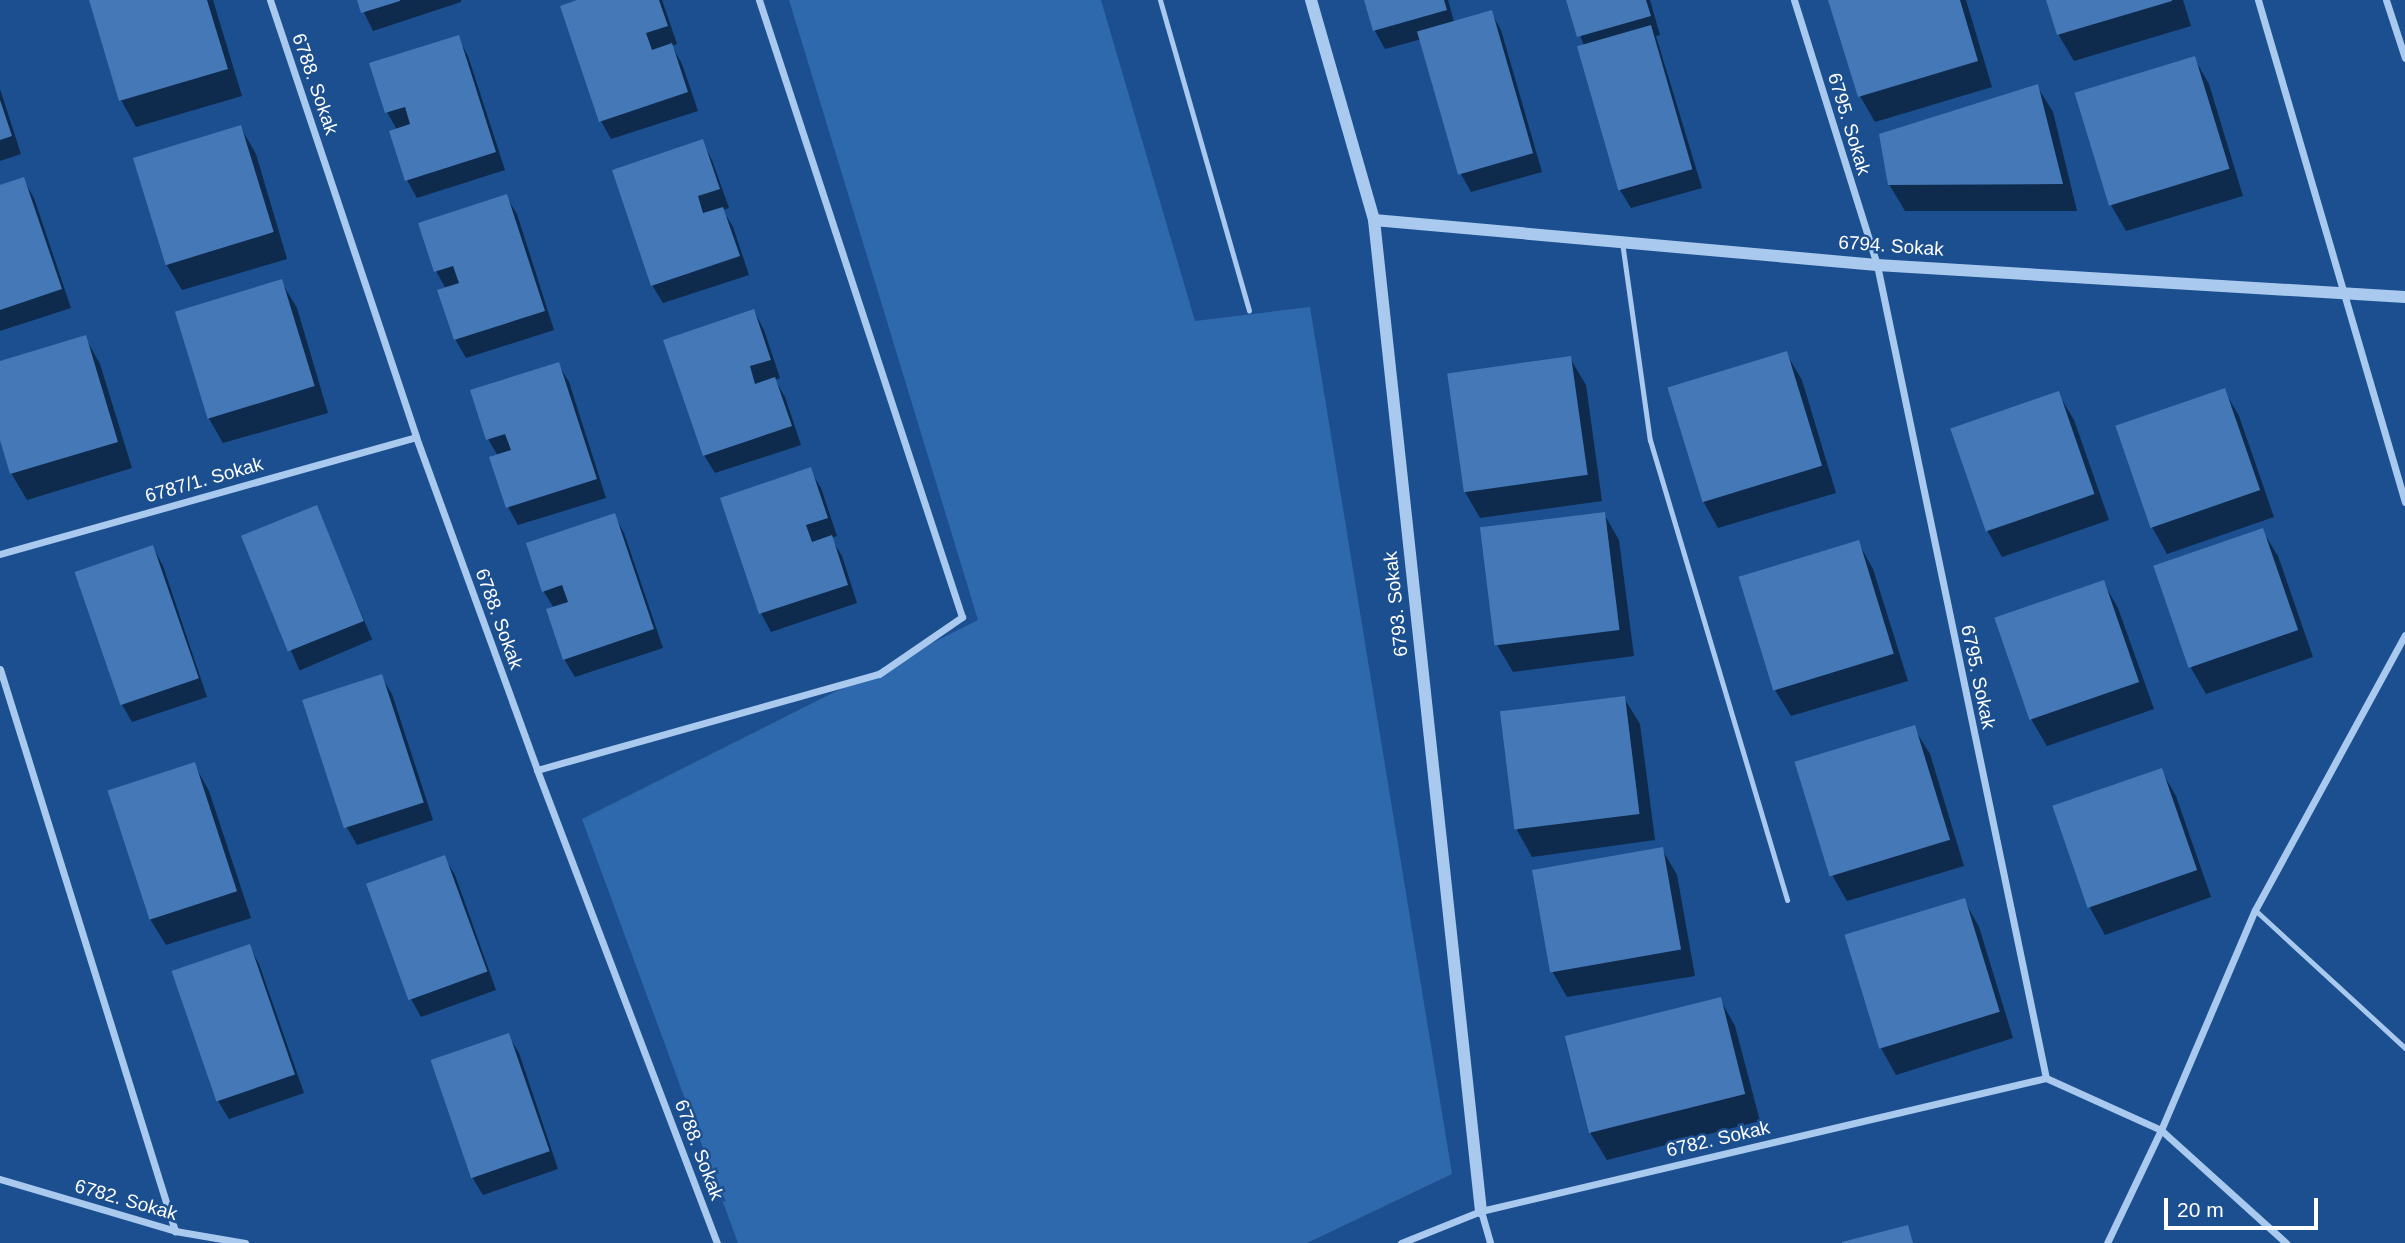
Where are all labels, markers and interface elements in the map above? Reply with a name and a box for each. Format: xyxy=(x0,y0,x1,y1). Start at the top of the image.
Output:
street label: 6788. Sokak xyxy=(287,30,343,138)
street label: 6795. Sokak xyxy=(1823,70,1875,178)
street label: 6794. Sokak xyxy=(1838,231,1944,261)
street label: 6787/1. Sokak xyxy=(142,452,266,508)
street label: 6793. Sokak xyxy=(1379,550,1413,658)
street label: 6788. Sokak xyxy=(470,565,528,673)
street label: 6795. Sokak xyxy=(1956,623,2000,731)
street label: 6788. Sokak xyxy=(669,1097,729,1203)
street label: 6782. Sokak xyxy=(1664,1116,1772,1162)
street label: 6782. Sokak xyxy=(72,1174,180,1226)
scale bar xyxy=(2167,1184,2321,1228)
text: 20 m xyxy=(2177,1198,2224,1221)

